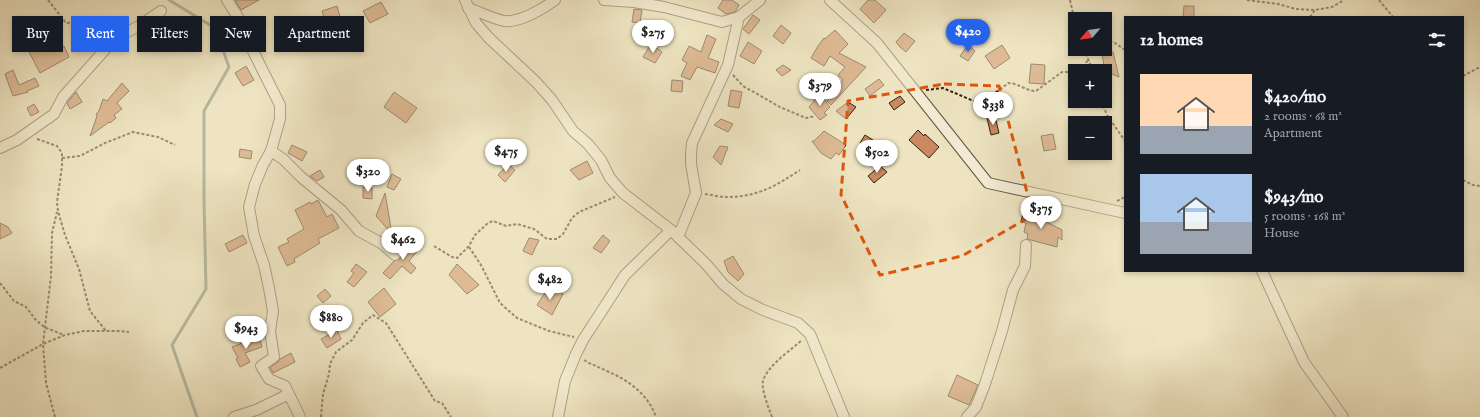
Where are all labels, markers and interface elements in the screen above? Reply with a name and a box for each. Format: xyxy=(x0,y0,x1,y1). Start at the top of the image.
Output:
north arrow xyxy=(1068,12,1112,56)
map controls xyxy=(1068,12,1112,160)
chip: Buy xyxy=(12,16,63,52)
chip: Rent xyxy=(71,16,129,52)
chip: Filters xyxy=(137,16,202,52)
chip: New xyxy=(210,16,266,52)
chip: Apartment xyxy=(274,16,364,52)
pin: $420 xyxy=(944,19,992,53)
pin: $275 xyxy=(629,20,677,54)
text: $420 xyxy=(955,23,981,40)
text: $275 xyxy=(641,24,665,41)
icon: filters xyxy=(1426,29,1448,51)
text: 12 homes xyxy=(1140,30,1203,51)
button: + xyxy=(1068,64,1112,108)
pin: $379 xyxy=(796,73,844,107)
text: $379 xyxy=(808,77,832,94)
text: $420/mo xyxy=(1264,87,1326,108)
icon: home xyxy=(1172,90,1220,138)
pin: $338 xyxy=(969,92,1017,126)
text: $338 xyxy=(982,96,1004,113)
text: 2 rooms · 68 m² xyxy=(1264,108,1342,125)
button: − xyxy=(1068,116,1112,160)
text: Apartment xyxy=(1264,125,1322,142)
pin: $475 xyxy=(482,139,530,173)
pin: $502 xyxy=(853,140,901,174)
text: $475 xyxy=(494,143,518,160)
text: $502 xyxy=(865,144,889,161)
pin: $320 xyxy=(344,159,392,193)
text: $320 xyxy=(356,163,380,180)
text: $943/mo xyxy=(1264,187,1323,208)
icon: home xyxy=(1172,190,1220,238)
pin: $375 xyxy=(1017,196,1065,230)
text: $375 xyxy=(1030,200,1052,217)
text: 5 rooms · 168 m² xyxy=(1264,208,1345,225)
text: House xyxy=(1264,225,1299,242)
pin: $462 xyxy=(379,227,427,261)
text: $462 xyxy=(390,231,416,248)
pin: $482 xyxy=(526,267,574,301)
text: $482 xyxy=(538,271,562,288)
pin: $880 xyxy=(307,305,355,339)
text: $880 xyxy=(319,309,343,326)
pin: $943 xyxy=(222,316,270,350)
text: $943 xyxy=(234,320,258,337)

